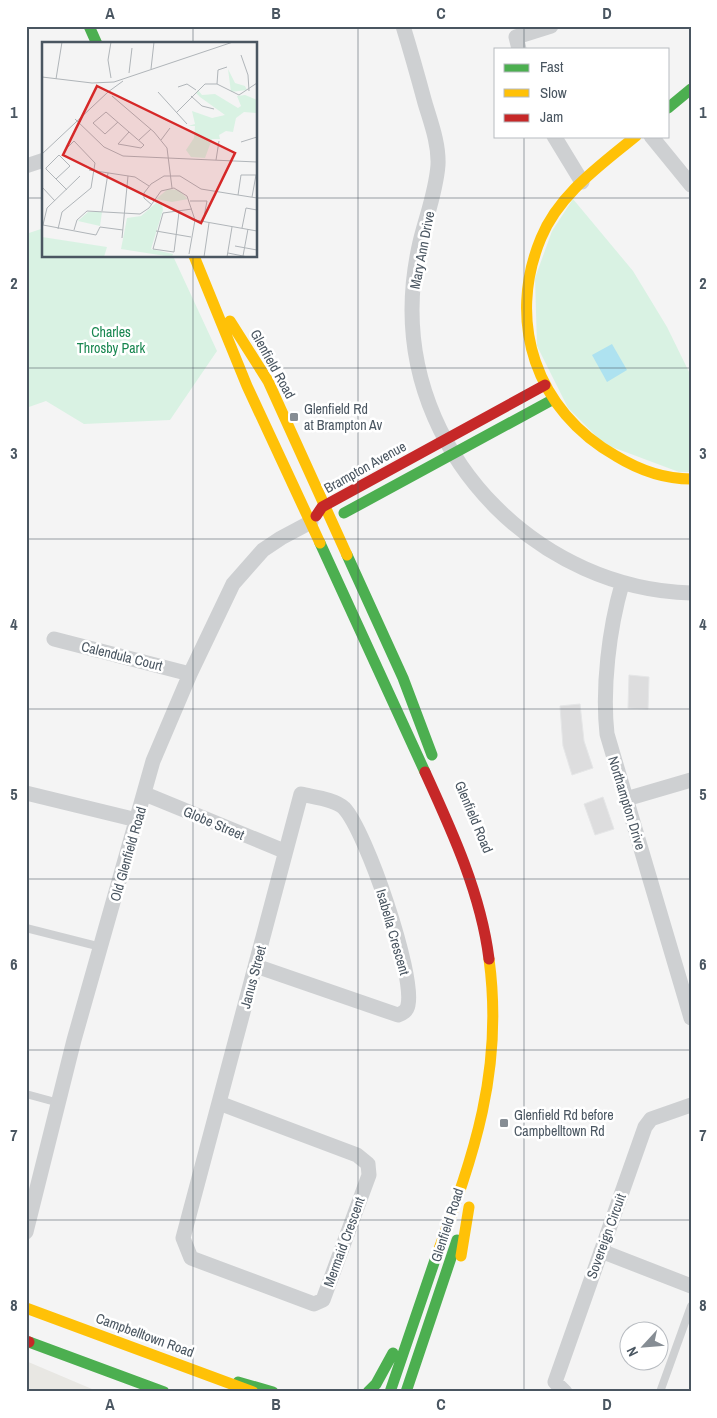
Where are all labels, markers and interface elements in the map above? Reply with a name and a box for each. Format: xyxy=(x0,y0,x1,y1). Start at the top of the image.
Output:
text: A xyxy=(105,2,115,24)
text: B xyxy=(271,2,281,24)
text: C xyxy=(436,2,446,24)
text: D xyxy=(602,2,612,24)
inset map xyxy=(42,42,258,258)
legend xyxy=(494,48,670,138)
text: Fast xyxy=(540,56,564,77)
text: Slow xyxy=(540,82,567,103)
text: 1 xyxy=(10,101,18,123)
text: 1 xyxy=(699,101,707,123)
text: Jam xyxy=(540,106,563,127)
street label: Mary Ann Drive xyxy=(406,209,438,291)
text: 2 xyxy=(10,272,18,294)
text: 2 xyxy=(699,272,707,294)
park label: Charles Throsby Park xyxy=(77,323,145,357)
street label: Glenfield Road xyxy=(247,326,299,402)
place label: Glenfield Rd at Brampton Av xyxy=(304,400,383,434)
marker: Glenfield Rd at Brampton Av xyxy=(288,411,300,423)
street label: Brampton Avenue xyxy=(321,437,409,497)
text: 3 xyxy=(10,442,18,464)
text: 3 xyxy=(699,442,707,464)
text: 4 xyxy=(10,613,18,635)
text: 4 xyxy=(699,613,707,635)
street label: Calendula Court xyxy=(80,637,164,675)
street label: Northampton Drive xyxy=(604,754,650,852)
street label: Glenfield Road xyxy=(451,778,497,856)
text: 5 xyxy=(10,783,18,805)
text: 5 xyxy=(699,783,707,805)
street label: Globe Street xyxy=(181,802,247,844)
street label: Old Glenfield Road xyxy=(106,805,150,903)
street label: Isabella Crescent xyxy=(372,887,414,977)
street label: Janus Street xyxy=(236,944,270,1010)
text: 6 xyxy=(10,953,18,975)
text: 6 xyxy=(699,953,707,975)
place label: Glenfield Rd before Campbelltown Rd xyxy=(514,1106,614,1140)
marker: Glenfield Rd before Campbelltown Rd xyxy=(498,1117,510,1129)
text: 7 xyxy=(10,1124,18,1146)
text: 7 xyxy=(699,1124,707,1146)
street label: Glenfield Road xyxy=(427,1186,467,1264)
street label: Sovereign Circuit xyxy=(582,1191,630,1281)
street label: Mermaid Crescent xyxy=(319,1195,369,1289)
text: 8 xyxy=(10,1294,18,1316)
text: 8 xyxy=(699,1294,707,1316)
street label: Campbelltown Road xyxy=(93,1309,197,1361)
north arrow xyxy=(620,1320,670,1370)
text: N xyxy=(622,1344,642,1359)
text: A xyxy=(105,1393,115,1415)
text: B xyxy=(271,1393,281,1415)
text: C xyxy=(436,1393,446,1415)
text: D xyxy=(602,1393,612,1415)

